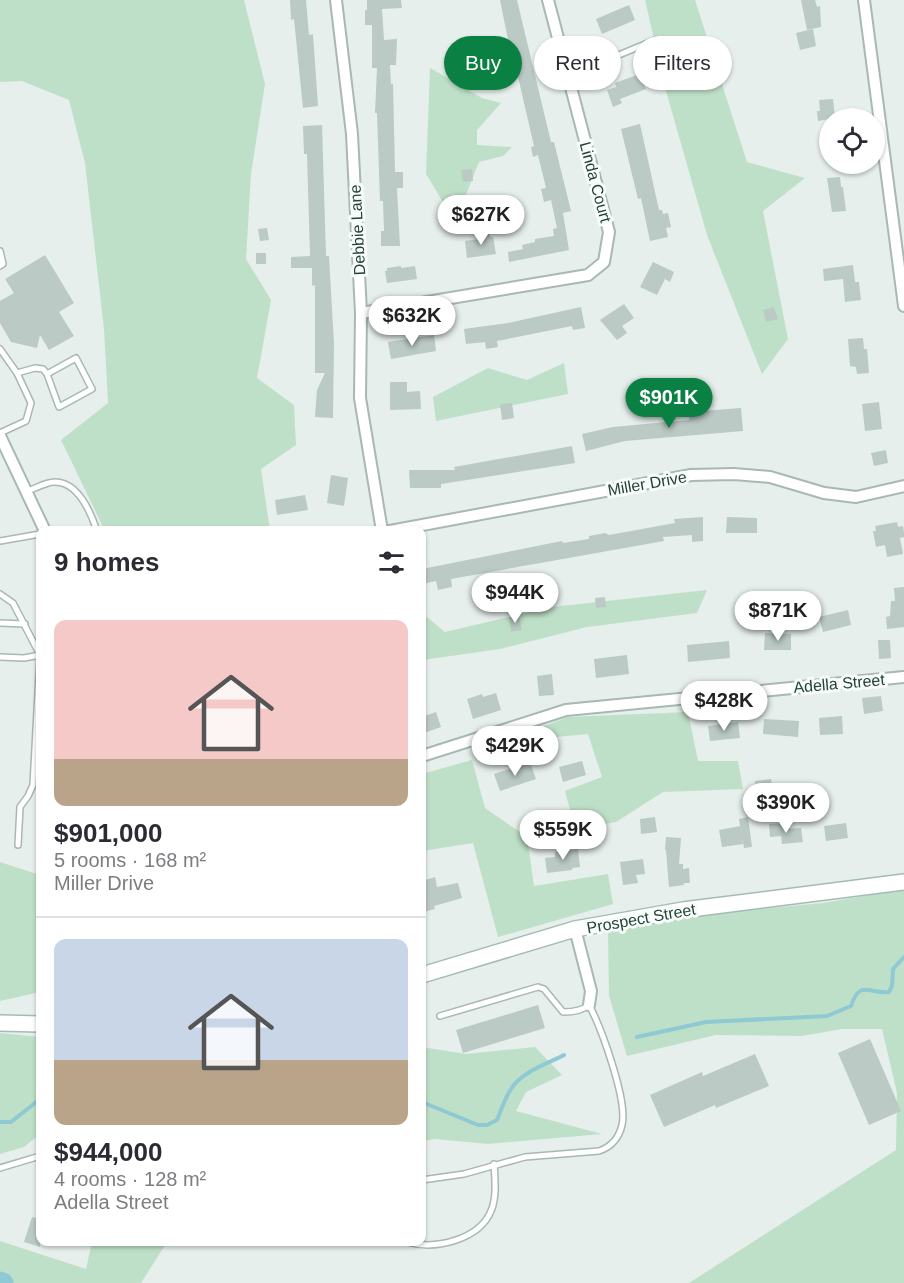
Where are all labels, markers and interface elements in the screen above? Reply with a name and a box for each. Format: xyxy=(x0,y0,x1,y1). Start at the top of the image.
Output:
chip: Buy xyxy=(444,36,522,90)
chip: Rent xyxy=(534,36,621,90)
chip: Filters xyxy=(633,36,732,90)
map controls xyxy=(819,108,885,174)
button: locate xyxy=(819,108,885,174)
street label: Linda Court xyxy=(577,140,615,225)
street label: Debbie Lane xyxy=(347,184,368,276)
pin: $627K xyxy=(439,195,523,246)
text: $627K xyxy=(452,203,510,225)
pin: $632K xyxy=(370,296,454,347)
text: $632K xyxy=(383,304,441,326)
pin: $901K xyxy=(627,378,711,429)
text: $901K xyxy=(640,386,698,408)
street label: Miller Drive xyxy=(606,468,688,499)
icon: filters xyxy=(375,546,408,579)
text: 9 homes xyxy=(54,547,160,577)
pin: $944K xyxy=(473,573,557,624)
text: $944K xyxy=(486,581,544,603)
pin: $871K xyxy=(736,591,820,642)
text: $871K xyxy=(749,599,807,621)
icon: home xyxy=(177,659,285,767)
street label: Adella Street xyxy=(793,671,886,696)
pin: $428K xyxy=(682,681,766,732)
text: $428K xyxy=(695,689,753,711)
pin: $429K xyxy=(473,726,557,777)
text: $429K xyxy=(486,734,544,756)
pin: $390K xyxy=(744,783,828,834)
text: $390K xyxy=(757,791,815,813)
pin: $559K xyxy=(521,810,605,861)
text: $901,000 xyxy=(54,818,162,848)
text: $559K xyxy=(534,818,592,840)
text: 5 rooms · 168 m² xyxy=(54,849,206,871)
text: Miller Drive xyxy=(54,872,154,894)
street label: Prospect Street xyxy=(585,900,697,936)
icon: home xyxy=(177,978,285,1086)
text: $944,000 xyxy=(54,1137,162,1167)
text: 4 rooms · 128 m² xyxy=(54,1168,206,1190)
text: Adella Street xyxy=(54,1191,169,1213)

